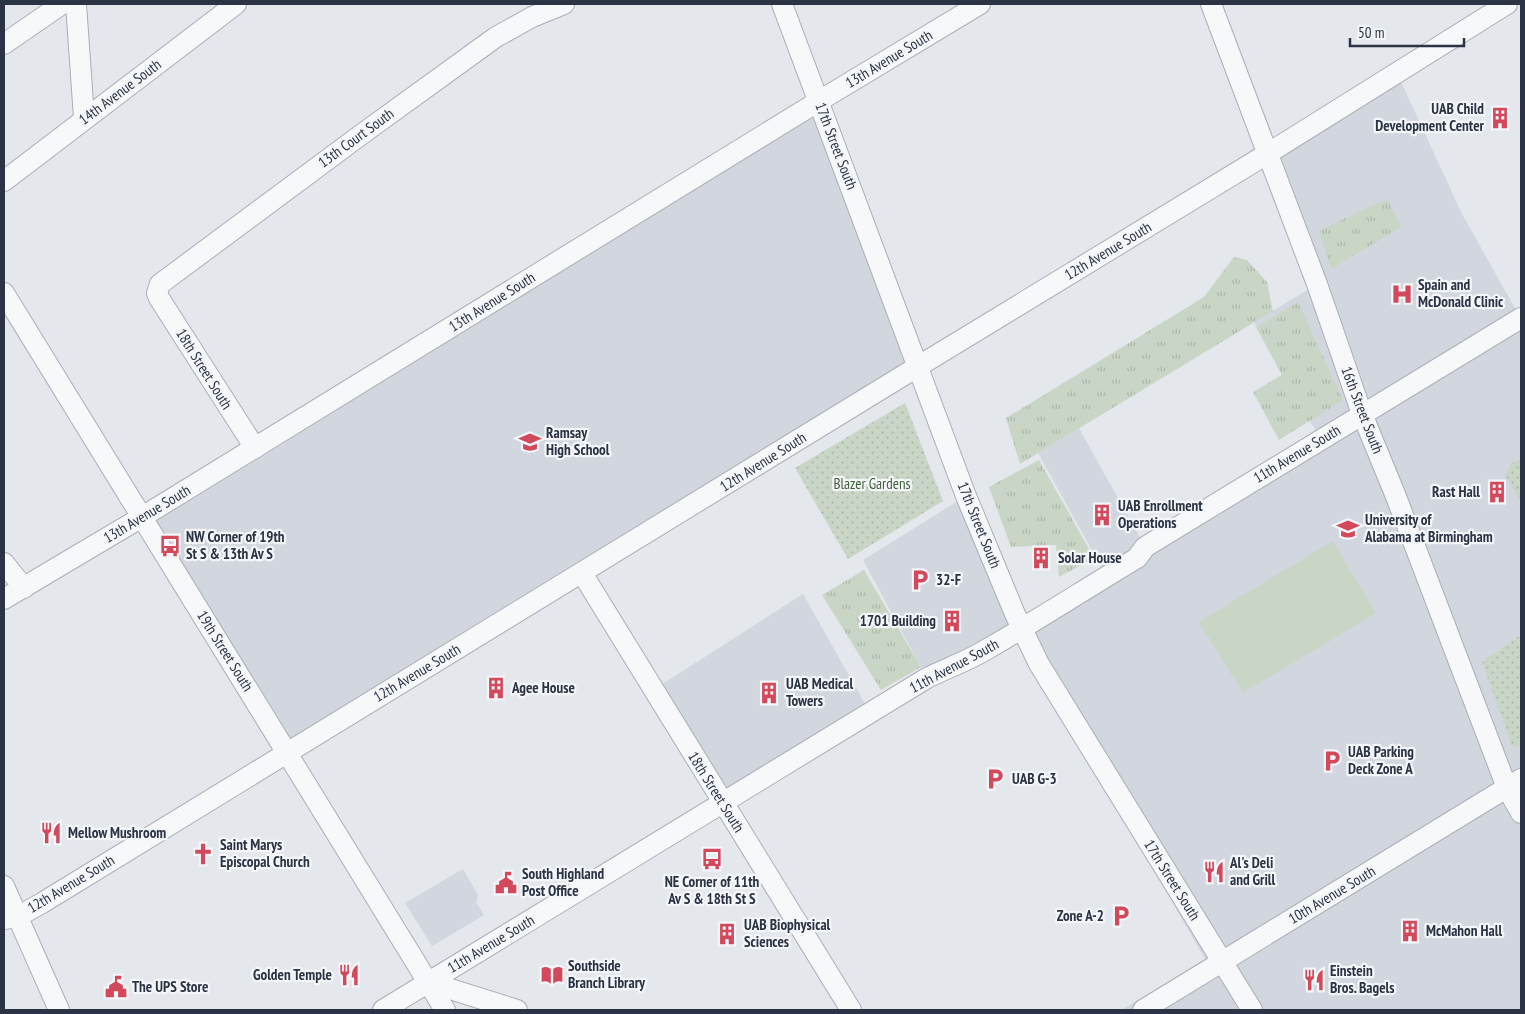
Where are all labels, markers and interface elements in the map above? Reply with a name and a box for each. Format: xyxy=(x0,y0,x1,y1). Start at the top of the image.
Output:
scale bar xyxy=(1350,15,1464,47)
text: 50 m xyxy=(1358,23,1384,42)
street label: 13th Avenue South xyxy=(842,25,936,92)
street label: 14th Avenue South xyxy=(75,54,165,129)
place label: UAB Child Development Center xyxy=(1375,99,1485,135)
street label: 17th Street South xyxy=(811,100,862,192)
street label: 13th Court South xyxy=(314,104,397,171)
building icon: UAB Child Development Center xyxy=(1487,105,1513,131)
street label: 12th Avenue South xyxy=(1061,217,1155,284)
street label: 13th Avenue South xyxy=(445,267,538,336)
place label: Spain and McDonald Clinic xyxy=(1418,275,1504,311)
hospital icon: Spain and McDonald Clinic xyxy=(1389,281,1415,307)
street label: 18th Street South xyxy=(172,325,237,413)
street label: 16th Street South xyxy=(1337,364,1388,456)
street label: 11th Avenue South xyxy=(1250,420,1344,487)
place label: Ramsay High School xyxy=(546,423,610,459)
street label: 12th Avenue South xyxy=(716,427,809,496)
school or university icon: Ramsay High School xyxy=(517,429,543,455)
park label: Blazer Gardens xyxy=(833,474,911,493)
street label: 17th Street South xyxy=(953,479,1005,571)
building icon: Rast Hall xyxy=(1484,479,1510,505)
street label: 13th Avenue South xyxy=(100,480,194,547)
place label: Rast Hall xyxy=(1432,482,1480,501)
place label: UAB Enrollment Operations xyxy=(1118,496,1203,532)
building icon: UAB Enrollment Operations xyxy=(1089,502,1115,528)
place label: University of Alabama at Birmingham xyxy=(1364,510,1493,546)
school or university icon: University of Alabama at Birmingham xyxy=(1335,516,1361,542)
place label: NW Corner of 19th St S & 13th Av S xyxy=(186,527,285,563)
bus stop icon: NW Corner of 19th St S & 13th Av S xyxy=(157,533,183,559)
building icon: Solar House xyxy=(1028,545,1054,571)
place label: Solar House xyxy=(1058,548,1122,567)
parking icon: 32-F xyxy=(907,567,933,593)
place label: 32-F xyxy=(936,570,961,589)
street label: 19th Street South xyxy=(193,607,258,695)
building icon: 1701 Building xyxy=(939,608,965,634)
place label: 1701 Building xyxy=(860,611,936,630)
street label: 11th Avenue South xyxy=(906,634,1002,697)
street label: 12th Avenue South xyxy=(370,639,464,706)
place label: UAB Medical Towers xyxy=(786,674,854,710)
building icon: Agee House xyxy=(483,675,509,701)
place label: Agee House xyxy=(511,678,575,697)
building icon: UAB Medical Towers xyxy=(756,680,782,706)
place label: UAB Parking Deck Zone A xyxy=(1348,742,1414,778)
street label: 18th Street South xyxy=(684,748,749,836)
parking icon: UAB Parking Deck Zone A xyxy=(1319,748,1345,774)
parking icon: UAB G-3 xyxy=(982,766,1008,792)
place label: UAB G-3 xyxy=(1012,769,1057,788)
restaurant icon: Mellow Mushroom xyxy=(38,820,64,846)
place label: Mellow Mushroom xyxy=(68,823,166,842)
place label: Saint Marys Episcopal Church xyxy=(220,835,310,871)
street label: 17th Street South xyxy=(1140,836,1205,924)
church icon: Saint Marys Episcopal Church xyxy=(190,841,216,867)
bus stop icon: NE Corner of 11th Av S & 18th St S xyxy=(699,846,725,872)
street label: 12th Avenue South xyxy=(24,850,118,917)
place label: Al's Deli and Grill xyxy=(1229,853,1275,889)
restaurant icon: Al's Deli and Grill xyxy=(1201,859,1227,885)
street label: 10th Avenue South xyxy=(1285,861,1379,928)
place label: South Highland Post Office xyxy=(522,864,604,900)
public building icon: South Highland Post Office xyxy=(493,870,519,896)
place label: NE Corner of 11th Av S & 18th St S xyxy=(665,872,760,908)
parking icon: Zone A-2 xyxy=(1108,903,1134,929)
place label: Zone A-2 xyxy=(1057,906,1104,925)
street label: 11th Avenue South xyxy=(444,910,538,977)
place label: UAB Biophysical Sciences xyxy=(744,915,831,951)
building icon: McMahon Hall xyxy=(1397,918,1423,944)
building icon: UAB Biophysical Sciences xyxy=(714,921,740,947)
place label: McMahon Hall xyxy=(1426,921,1502,940)
place label: Southside Branch Library xyxy=(568,956,646,992)
place label: Einstein Bros. Bagels xyxy=(1330,961,1395,997)
restaurant icon: Golden Temple xyxy=(336,962,362,988)
library icon: Southside Branch Library xyxy=(539,962,565,988)
place label: Golden Temple xyxy=(253,965,332,984)
restaurant icon: Einstein Bros. Bagels xyxy=(1301,967,1327,993)
public building icon: The UPS Store xyxy=(103,974,129,1000)
place label: The UPS Store xyxy=(132,977,208,996)

